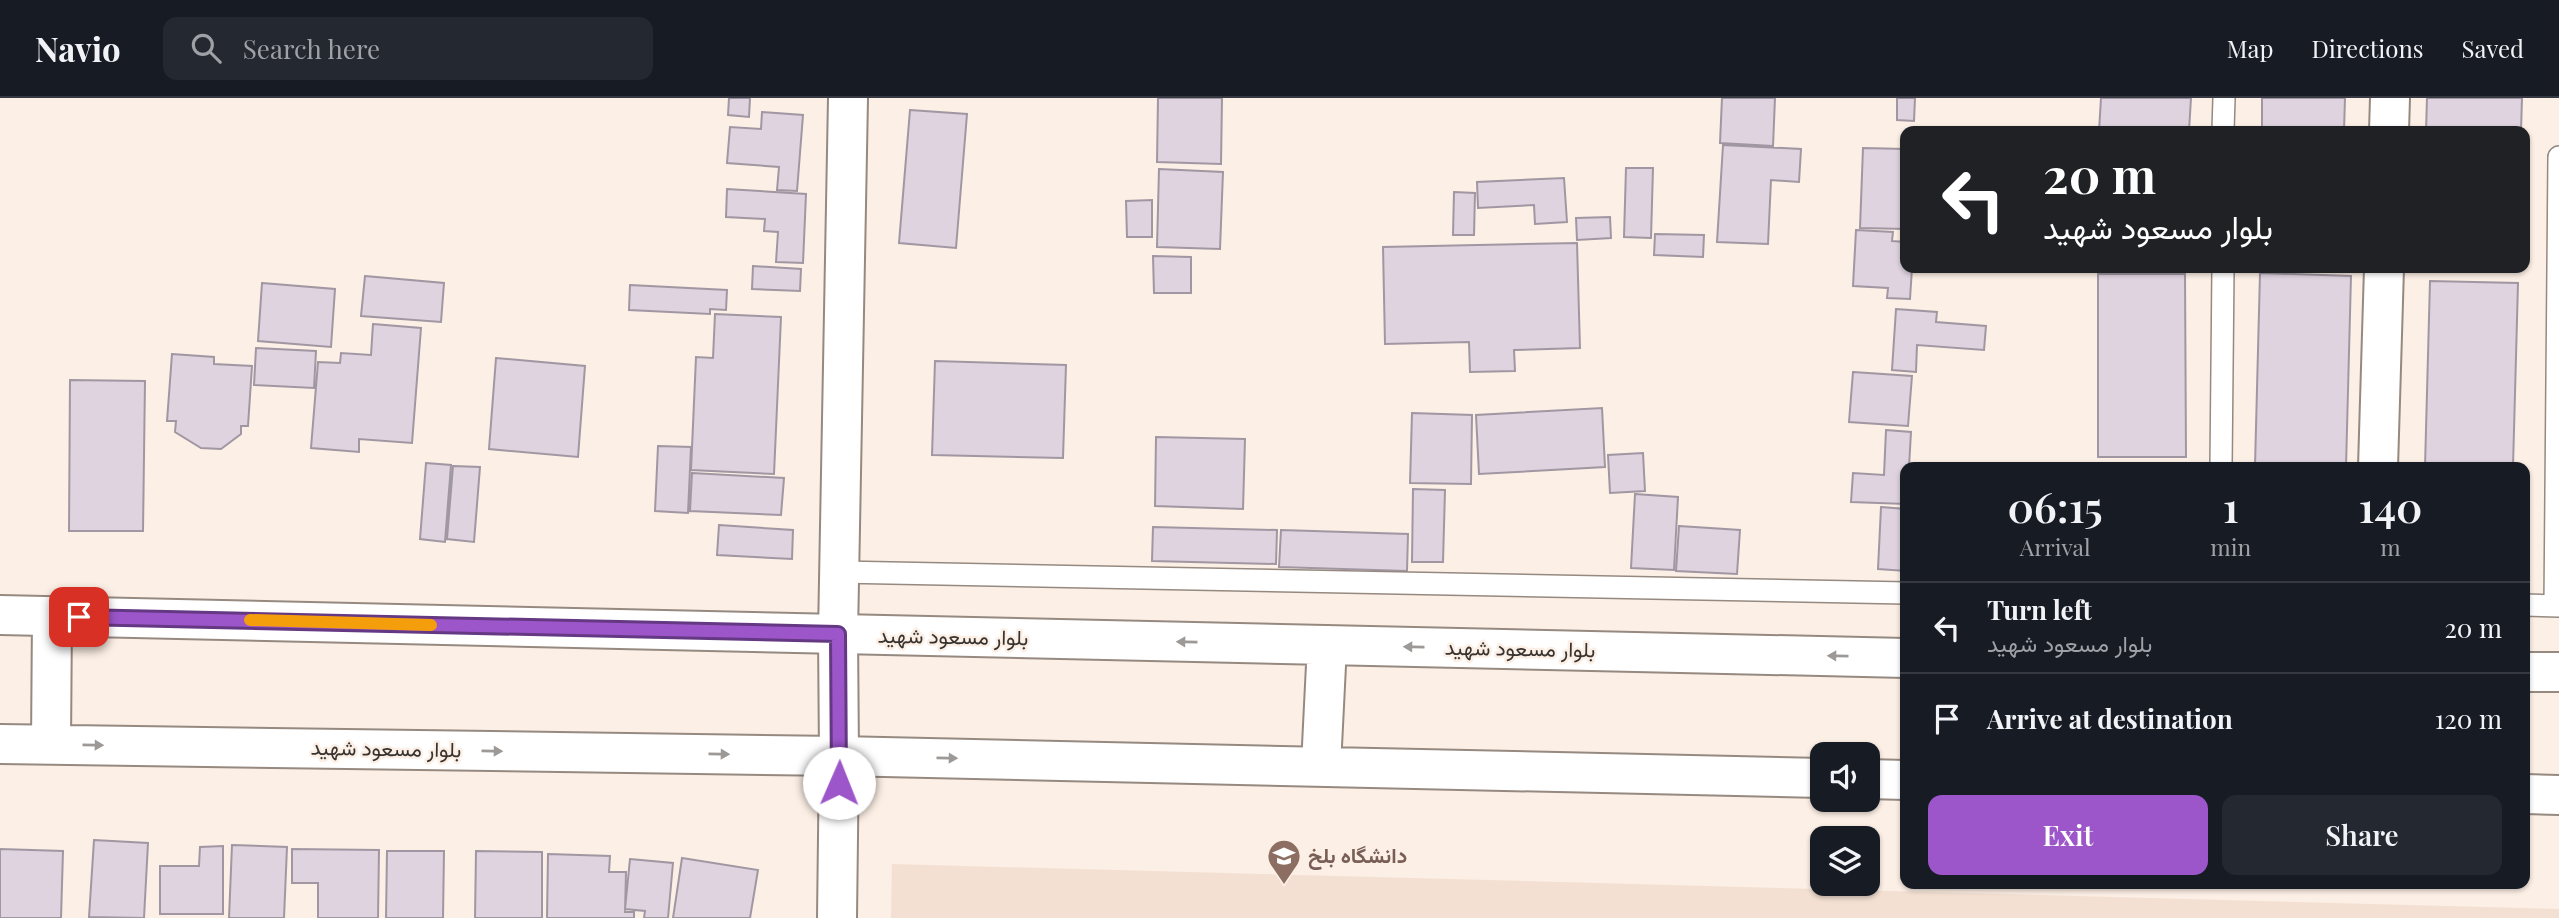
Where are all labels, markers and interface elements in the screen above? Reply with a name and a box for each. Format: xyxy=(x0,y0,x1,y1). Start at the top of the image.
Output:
search box xyxy=(163,17,653,80)
text: Navio xyxy=(35,26,121,70)
icon: search xyxy=(187,29,225,67)
text: Search here xyxy=(243,31,380,66)
text: Map xyxy=(2227,32,2273,64)
text: Directions xyxy=(2311,32,2424,64)
text: Saved xyxy=(2462,32,2524,64)
text: 20 m xyxy=(2043,141,2156,206)
icon: left xyxy=(1928,154,2019,245)
text: بلوار مسعود شهید xyxy=(2043,204,2273,247)
text: 06:15 xyxy=(2007,478,2103,534)
text: 1 xyxy=(2223,478,2239,534)
text: 140 xyxy=(2359,478,2423,534)
text: Arrival xyxy=(2020,531,2091,562)
text: min xyxy=(2210,531,2251,562)
text: m xyxy=(2380,531,2401,562)
pin xyxy=(49,587,109,647)
text: Turn left xyxy=(1987,592,2092,627)
icon: arrive xyxy=(60,598,98,636)
icon: left xyxy=(1928,609,1966,647)
text: 20 m xyxy=(2444,610,2502,645)
street label: بلوار مسعود شهید xyxy=(877,620,1029,651)
text: بلوار مسعود شهید xyxy=(1987,627,2152,658)
street label: بلوار مسعود شهید xyxy=(1444,632,1596,663)
one-way arrow xyxy=(1175,636,1197,647)
one-way arrow xyxy=(1403,641,1425,652)
one-way arrow xyxy=(1826,651,1848,662)
icon: arrive xyxy=(1928,700,1966,738)
text: Arrive at destination xyxy=(1987,701,2233,736)
text: 120 m xyxy=(2435,701,2502,736)
street label: بلوار مسعود شهید xyxy=(310,732,462,763)
one-way arrow xyxy=(82,739,104,751)
map controls xyxy=(1810,742,1880,896)
button: sound xyxy=(1810,742,1880,812)
one-way arrow xyxy=(481,745,503,757)
position arrow xyxy=(802,746,876,820)
one-way arrow xyxy=(708,748,730,760)
one-way arrow xyxy=(936,752,958,764)
button: Exit xyxy=(1928,795,2208,875)
button: Share xyxy=(2222,795,2502,875)
button: layers xyxy=(1810,826,1880,896)
school or university icon: دانشگاه بلخ xyxy=(1265,837,1303,886)
place label: دانشگاه بلخ xyxy=(1308,840,1407,870)

